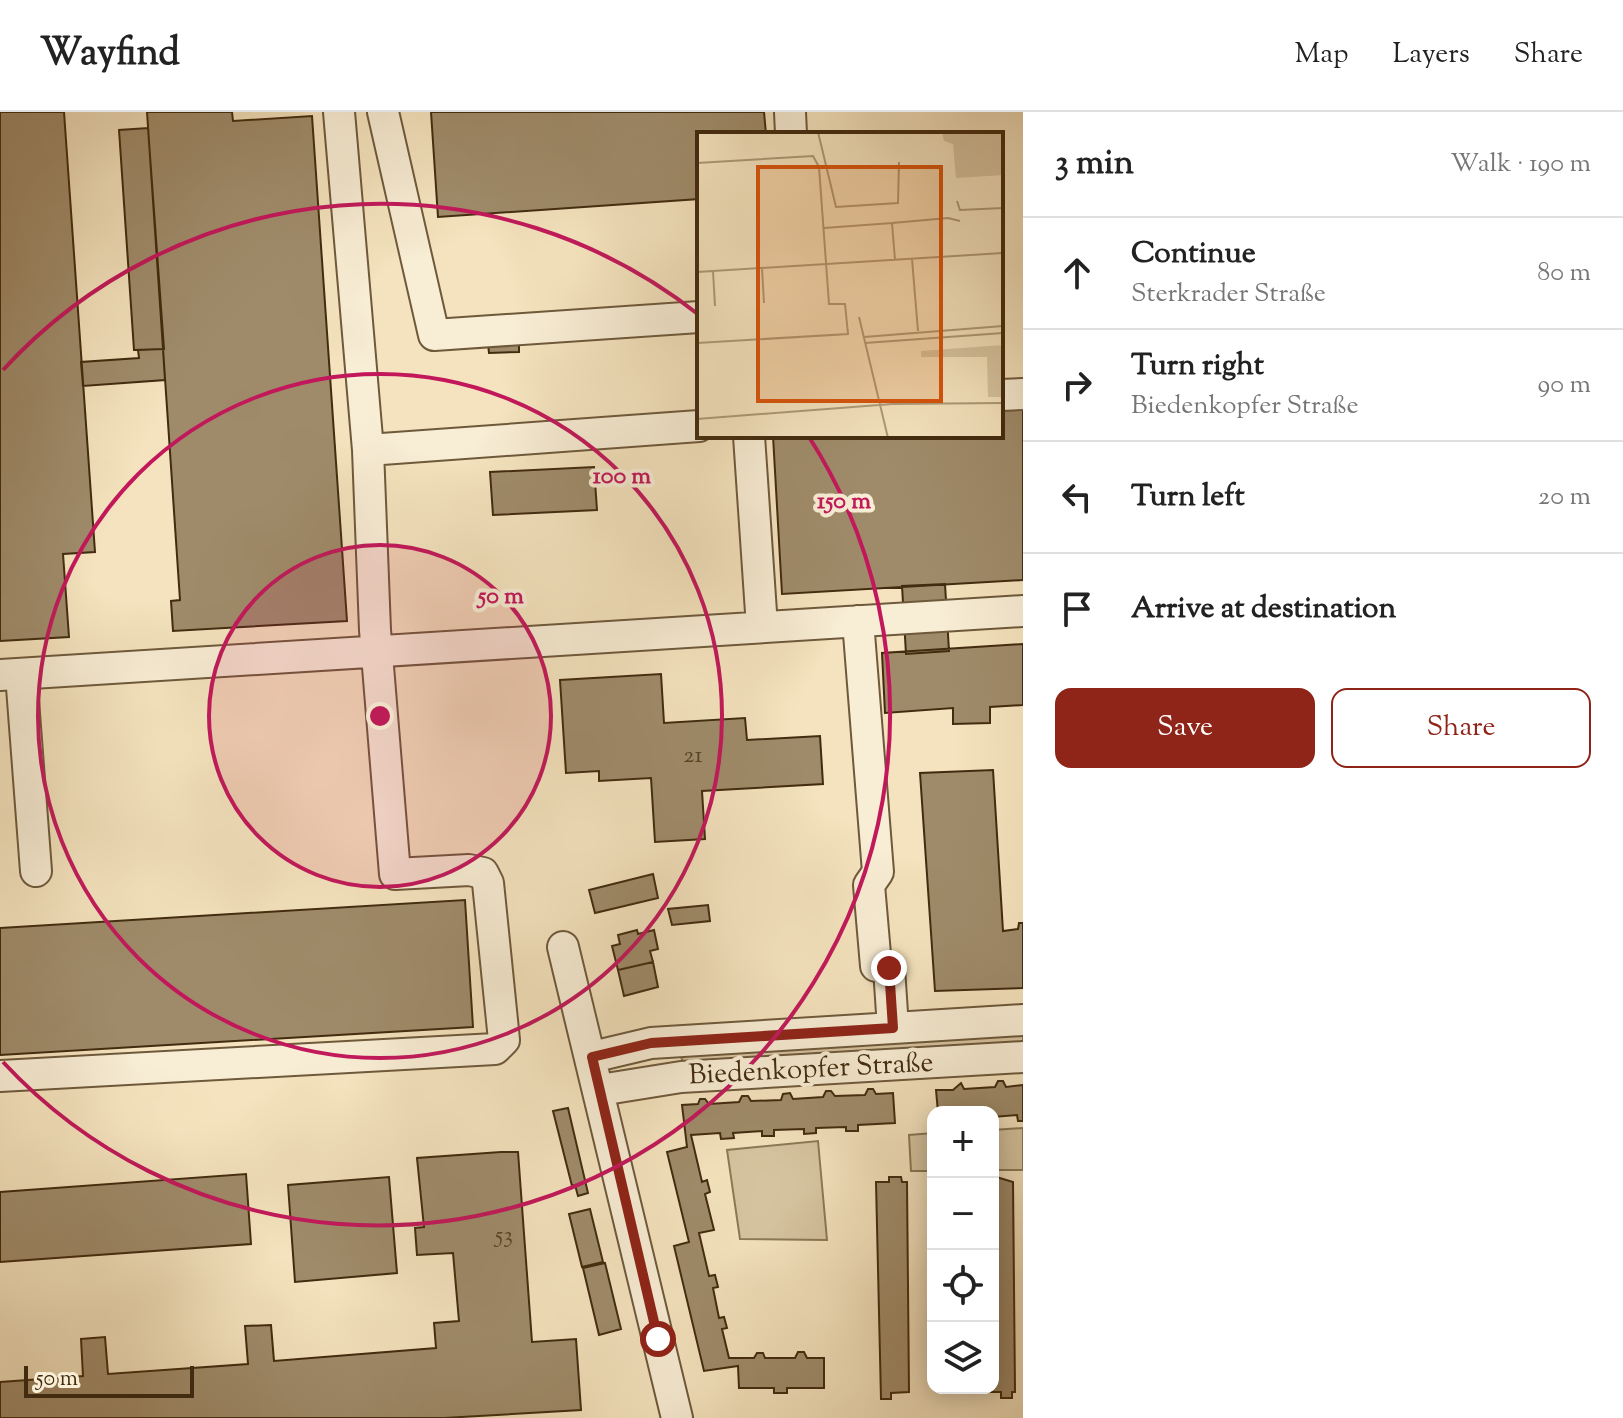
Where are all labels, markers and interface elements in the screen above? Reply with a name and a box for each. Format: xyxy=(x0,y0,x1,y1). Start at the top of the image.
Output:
text: Wayfind xyxy=(40,28,180,82)
text: Map xyxy=(1295,35,1348,75)
text: Layers xyxy=(1392,35,1470,75)
text: Share xyxy=(1514,35,1583,75)
inset map xyxy=(697,132,1003,438)
text: 3 min xyxy=(1055,140,1134,189)
text: Walk · 190 m xyxy=(1450,146,1591,183)
text: Continue xyxy=(1131,233,1256,276)
icon: ahead xyxy=(1055,251,1099,295)
text: 80 m xyxy=(1537,255,1591,292)
text: Sterkrader Straße xyxy=(1131,276,1326,313)
text: Turn right xyxy=(1131,345,1264,388)
icon: right xyxy=(1055,363,1099,407)
text: 90 m xyxy=(1538,367,1591,404)
text: Biedenkopfer Straße xyxy=(1131,388,1359,425)
text: 100 m xyxy=(593,460,651,494)
icon: left xyxy=(1055,475,1099,519)
text: Turn left xyxy=(1131,476,1245,519)
text: 20 m xyxy=(1538,479,1591,516)
text: 150 m xyxy=(817,485,871,519)
text: 50 m xyxy=(476,580,524,614)
icon: arrive xyxy=(1055,587,1099,631)
text: Arrive at destination xyxy=(1131,588,1396,631)
button: Save xyxy=(1055,688,1315,768)
button: Share xyxy=(1331,688,1591,768)
centre of rings xyxy=(366,702,394,730)
house number: 21 xyxy=(683,739,703,773)
route end xyxy=(871,950,907,986)
street label: Biedenkopfer Straße xyxy=(688,1044,934,1096)
map controls xyxy=(927,1106,999,1394)
button: + xyxy=(927,1106,999,1178)
button: − xyxy=(927,1178,999,1250)
house number: 53 xyxy=(493,1219,513,1253)
button: locate xyxy=(927,1250,999,1322)
route start xyxy=(640,1321,676,1357)
button: layers xyxy=(927,1322,999,1394)
scale bar xyxy=(24,1362,194,1398)
text: 50 m xyxy=(36,1364,78,1396)

